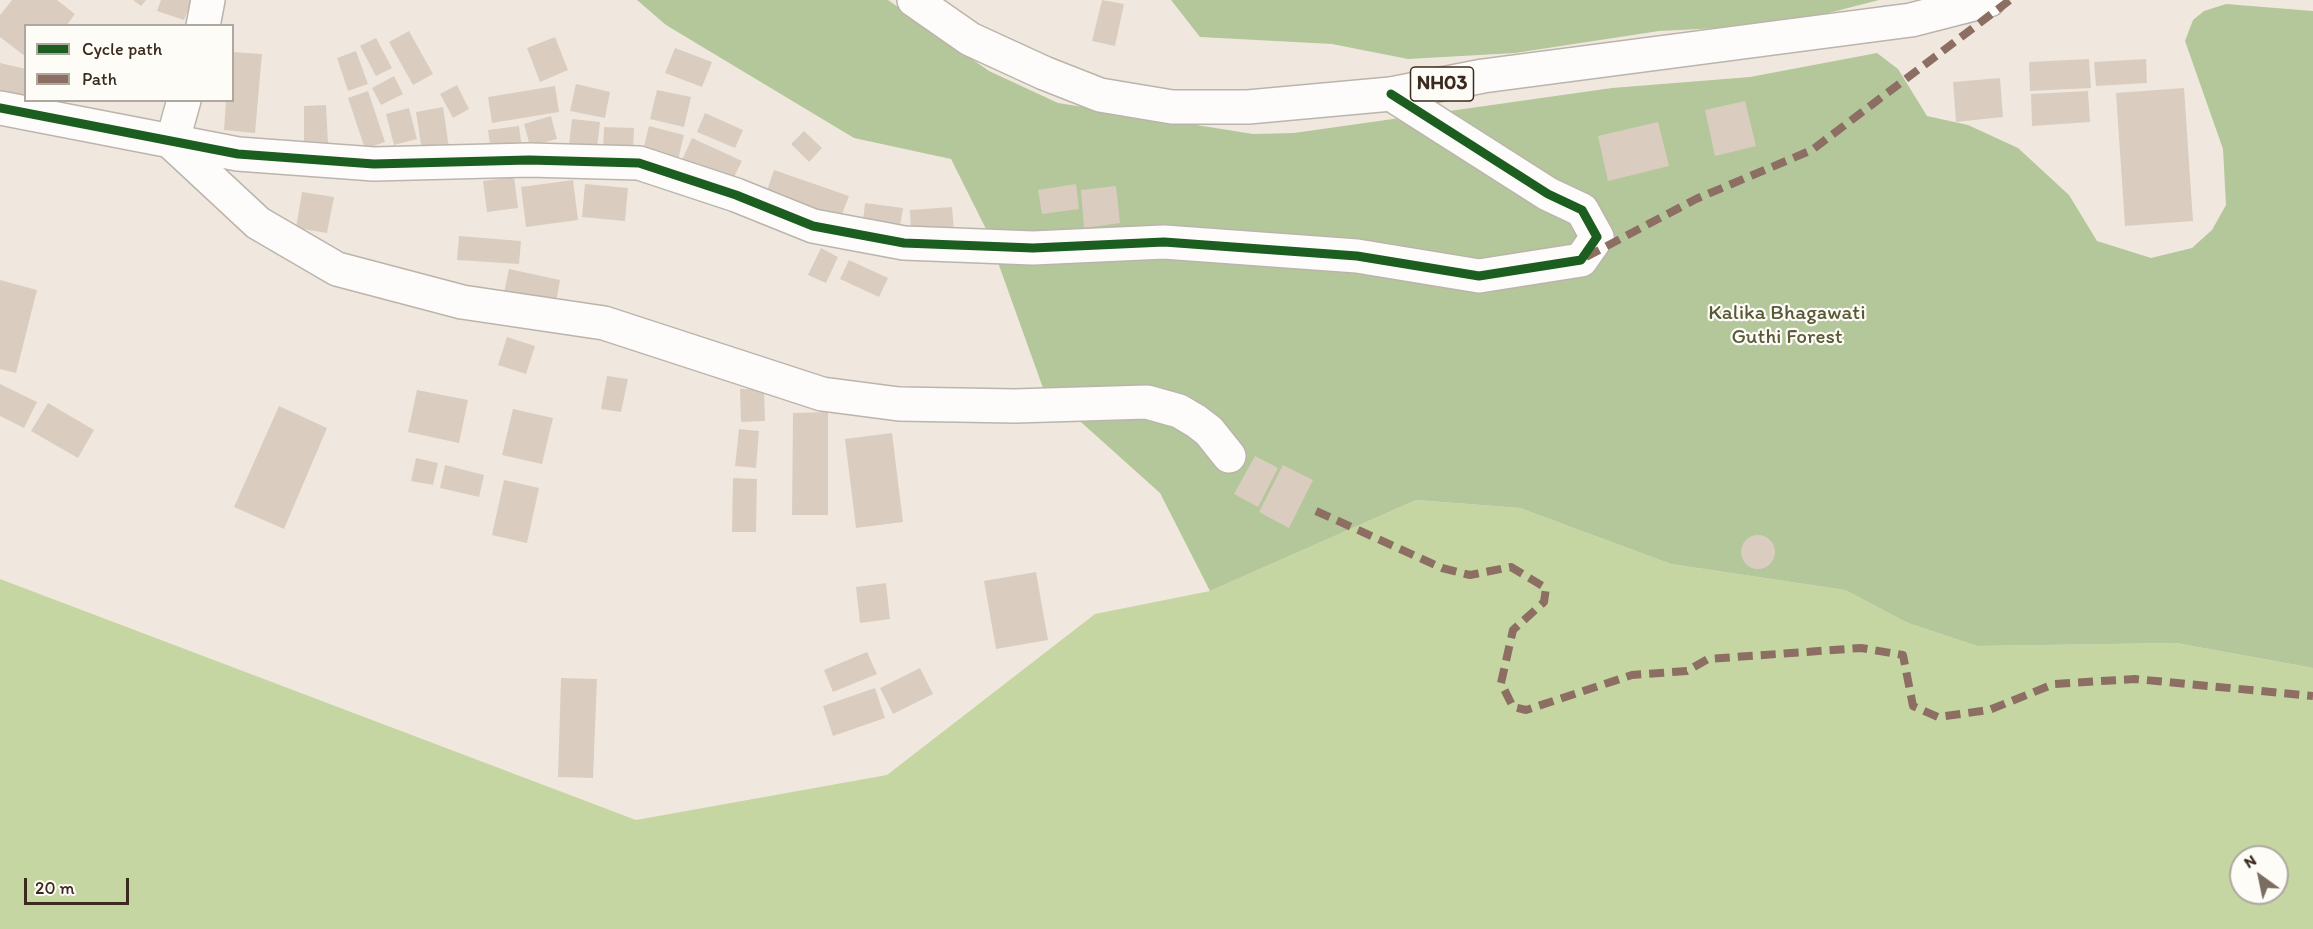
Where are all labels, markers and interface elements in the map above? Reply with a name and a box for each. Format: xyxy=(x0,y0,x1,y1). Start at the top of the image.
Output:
legend xyxy=(24,24,234,102)
text: Cycle path xyxy=(82,38,162,60)
road number: NH03 xyxy=(1410,67,1474,101)
text: Path xyxy=(82,68,117,90)
park label: Kalika Bhagawati Guthi Forest xyxy=(1708,301,1866,351)
north arrow xyxy=(2229,845,2289,905)
text: N xyxy=(2240,850,2260,872)
scale bar xyxy=(27,866,132,904)
text: 20 m xyxy=(35,877,75,899)

